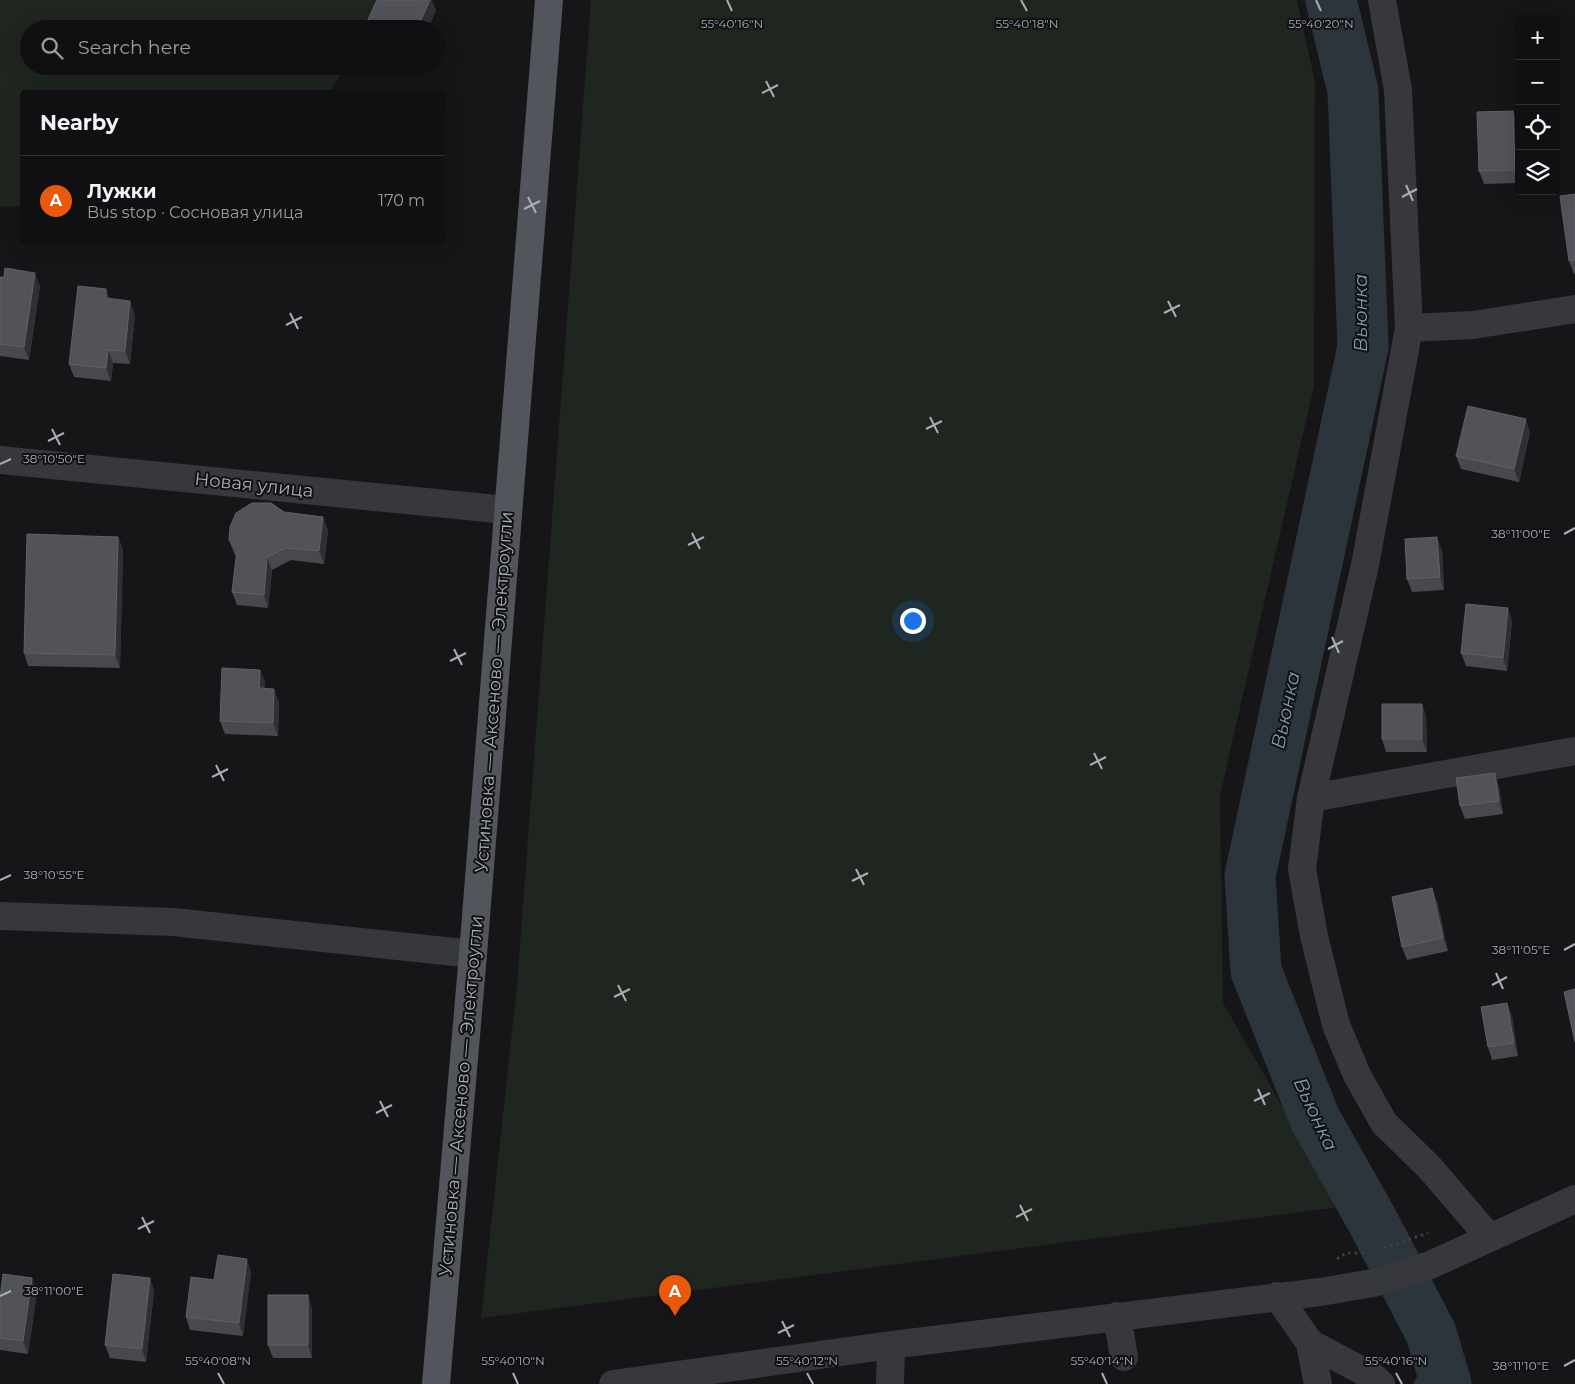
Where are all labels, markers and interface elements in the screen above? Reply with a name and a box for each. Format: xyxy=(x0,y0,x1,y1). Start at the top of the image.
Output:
map controls xyxy=(1515,15,1560,195)
button: + xyxy=(1515,15,1560,60)
text: 55°40'16"N xyxy=(701,16,763,31)
text: 55°40'18"N xyxy=(995,16,1059,31)
text: 55°40'20"N xyxy=(1288,16,1354,31)
search box xyxy=(20,20,445,75)
icon: search xyxy=(38,34,66,62)
text: Search here xyxy=(78,36,191,59)
button: − xyxy=(1515,60,1560,105)
button: locate xyxy=(1515,105,1560,150)
text: Nearby xyxy=(40,110,119,135)
button: layers xyxy=(1515,150,1560,195)
text: Лужки xyxy=(87,180,157,203)
text: A xyxy=(50,191,62,210)
text: 170 m xyxy=(378,191,425,210)
text: Bus stop · Сосновая улица xyxy=(87,203,303,222)
water label: Вьюнка xyxy=(1349,274,1372,352)
text: 38°10'50"E xyxy=(23,451,85,466)
street label: Новая улица xyxy=(193,468,315,502)
street label: Устиновка — Аксеново — Электроугли xyxy=(470,511,518,873)
text: 38°11'00"E xyxy=(1491,526,1551,541)
your location xyxy=(900,608,926,634)
water label: Вьюнка xyxy=(1266,669,1305,751)
text: 38°10'55"E xyxy=(24,867,84,882)
street label: Устиновка — Аксеново — Электроугли xyxy=(434,915,488,1277)
text: 38°11'05"E xyxy=(1492,942,1550,957)
water label: Вьюнка xyxy=(1289,1074,1342,1155)
pin: A xyxy=(659,1275,691,1316)
text: 38°11'00"E xyxy=(24,1283,84,1298)
text: 55°40'08"N xyxy=(185,1353,251,1368)
text: 55°40'10"N xyxy=(481,1353,545,1368)
text: 55°40'12"N xyxy=(776,1353,838,1368)
text: 55°40'14"N xyxy=(1071,1353,1134,1368)
text: 55°40'16"N xyxy=(1365,1353,1427,1368)
text: 38°11'10"E xyxy=(1493,1358,1549,1373)

